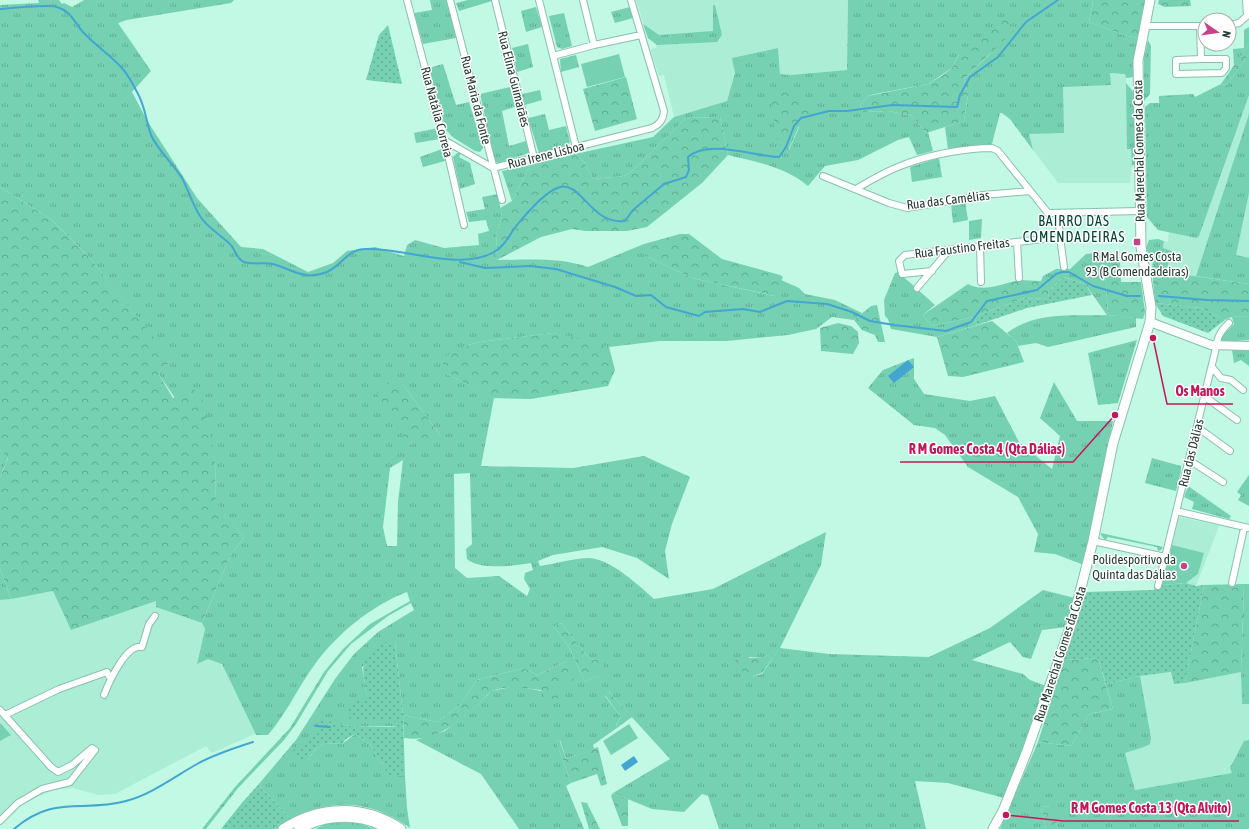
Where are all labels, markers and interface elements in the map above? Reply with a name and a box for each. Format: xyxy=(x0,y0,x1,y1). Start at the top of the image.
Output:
north arrow xyxy=(1197,12,1237,52)
street label: Rua Elina Guimarães xyxy=(495,29,533,129)
text: N xyxy=(1220,30,1233,39)
street label: Rua Maria da Fonte xyxy=(458,54,494,146)
street label: Rua Natália Correia xyxy=(418,65,456,159)
street label: Rua Marechal Gomes da Costa xyxy=(1130,80,1148,222)
street label: Rua Irene Lisboa xyxy=(506,138,586,172)
street label: Rua das Camélias xyxy=(906,187,991,213)
district label: BAIRRO DAS COMENDADEIRAS xyxy=(1023,213,1125,245)
street label: Rua Faustino Freitas xyxy=(914,235,1011,261)
marker: R Mal Gomes Costa 93 (B Comendadeiras) xyxy=(1132,237,1142,247)
place label: R Mal Gomes Costa 93 (B Comendadeiras) xyxy=(1085,249,1189,279)
callout: Os Manos xyxy=(1167,378,1233,404)
text: Os Manos xyxy=(1175,383,1225,399)
street label: Rua das Dálias xyxy=(1175,417,1207,489)
callout: R M Gomes Costa 4 (Qta Dálias) xyxy=(900,436,1073,462)
text: R M Gomes Costa 4 (Qta Dálias) xyxy=(909,441,1065,457)
place label: Polidesportivo da Quinta das Dálias xyxy=(1092,552,1176,582)
marker: Polidesportivo da Quinta das Dálias xyxy=(1179,561,1189,571)
street label: Rua Marechal Gomes da Costa xyxy=(1031,584,1089,724)
callout: R M Gomes Costa 13 (Qta Alvito) xyxy=(1063,795,1239,821)
text: R M Gomes Costa 13 (Qta Alvito) xyxy=(1071,800,1231,816)

